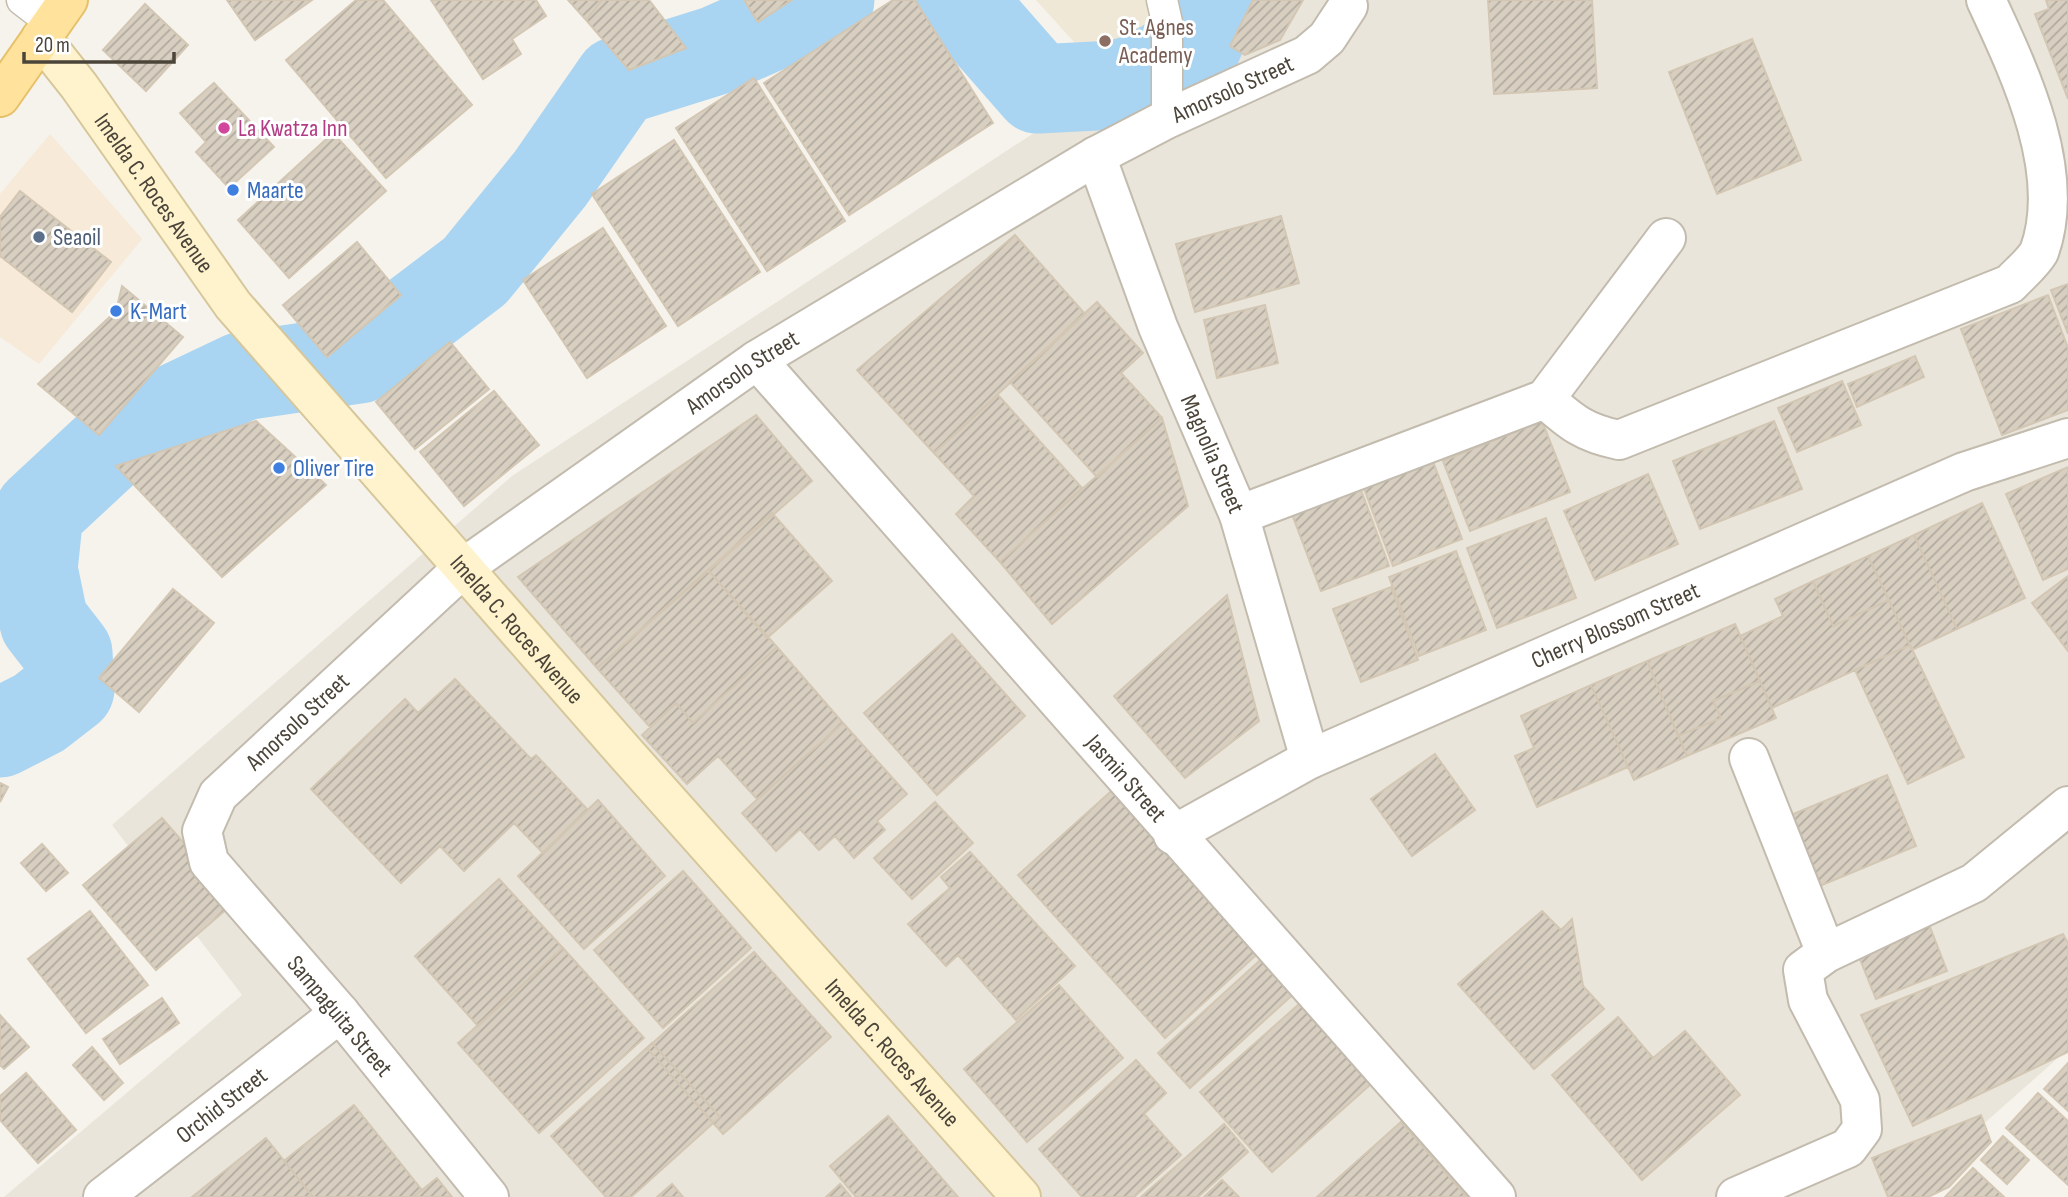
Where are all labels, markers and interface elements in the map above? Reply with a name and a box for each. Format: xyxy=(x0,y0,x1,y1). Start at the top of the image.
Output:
place label: St. Agnes Academy xyxy=(1118,13,1194,70)
scale bar xyxy=(24,21,175,65)
text: 20 m xyxy=(35,33,70,58)
marker: St. Agnes Academy xyxy=(1097,33,1113,49)
street label: Amorsolo Street xyxy=(1167,49,1298,130)
street label: Imelda C. Roces Avenue xyxy=(88,108,220,279)
place label: La Kwatza Inn xyxy=(238,114,347,143)
marker: La Kwatza Inn xyxy=(216,120,232,136)
place label: Maarte xyxy=(247,176,304,205)
marker: Maarte xyxy=(225,182,241,198)
place label: Seaoil xyxy=(53,223,101,252)
marker: Seaoil xyxy=(31,229,47,245)
place label: K-Mart xyxy=(130,297,187,326)
marker: K-Mart xyxy=(108,303,124,319)
street label: Amorsolo Street xyxy=(679,324,804,421)
street label: Magnolia Street xyxy=(1174,390,1251,518)
place label: Oliver Tire xyxy=(293,454,374,483)
marker: Oliver Tire xyxy=(271,460,287,476)
street label: Imelda C. Roces Avenue xyxy=(444,549,590,710)
street label: Cherry Blossom Street xyxy=(1527,576,1704,675)
street label: Amorsolo Street xyxy=(239,667,355,777)
street label: Jasmin Street xyxy=(1079,728,1172,829)
street label: Sampaguita Street xyxy=(281,950,399,1083)
street label: Imelda C. Roces Avenue xyxy=(819,973,966,1133)
street label: Orchid Street xyxy=(171,1061,273,1150)

